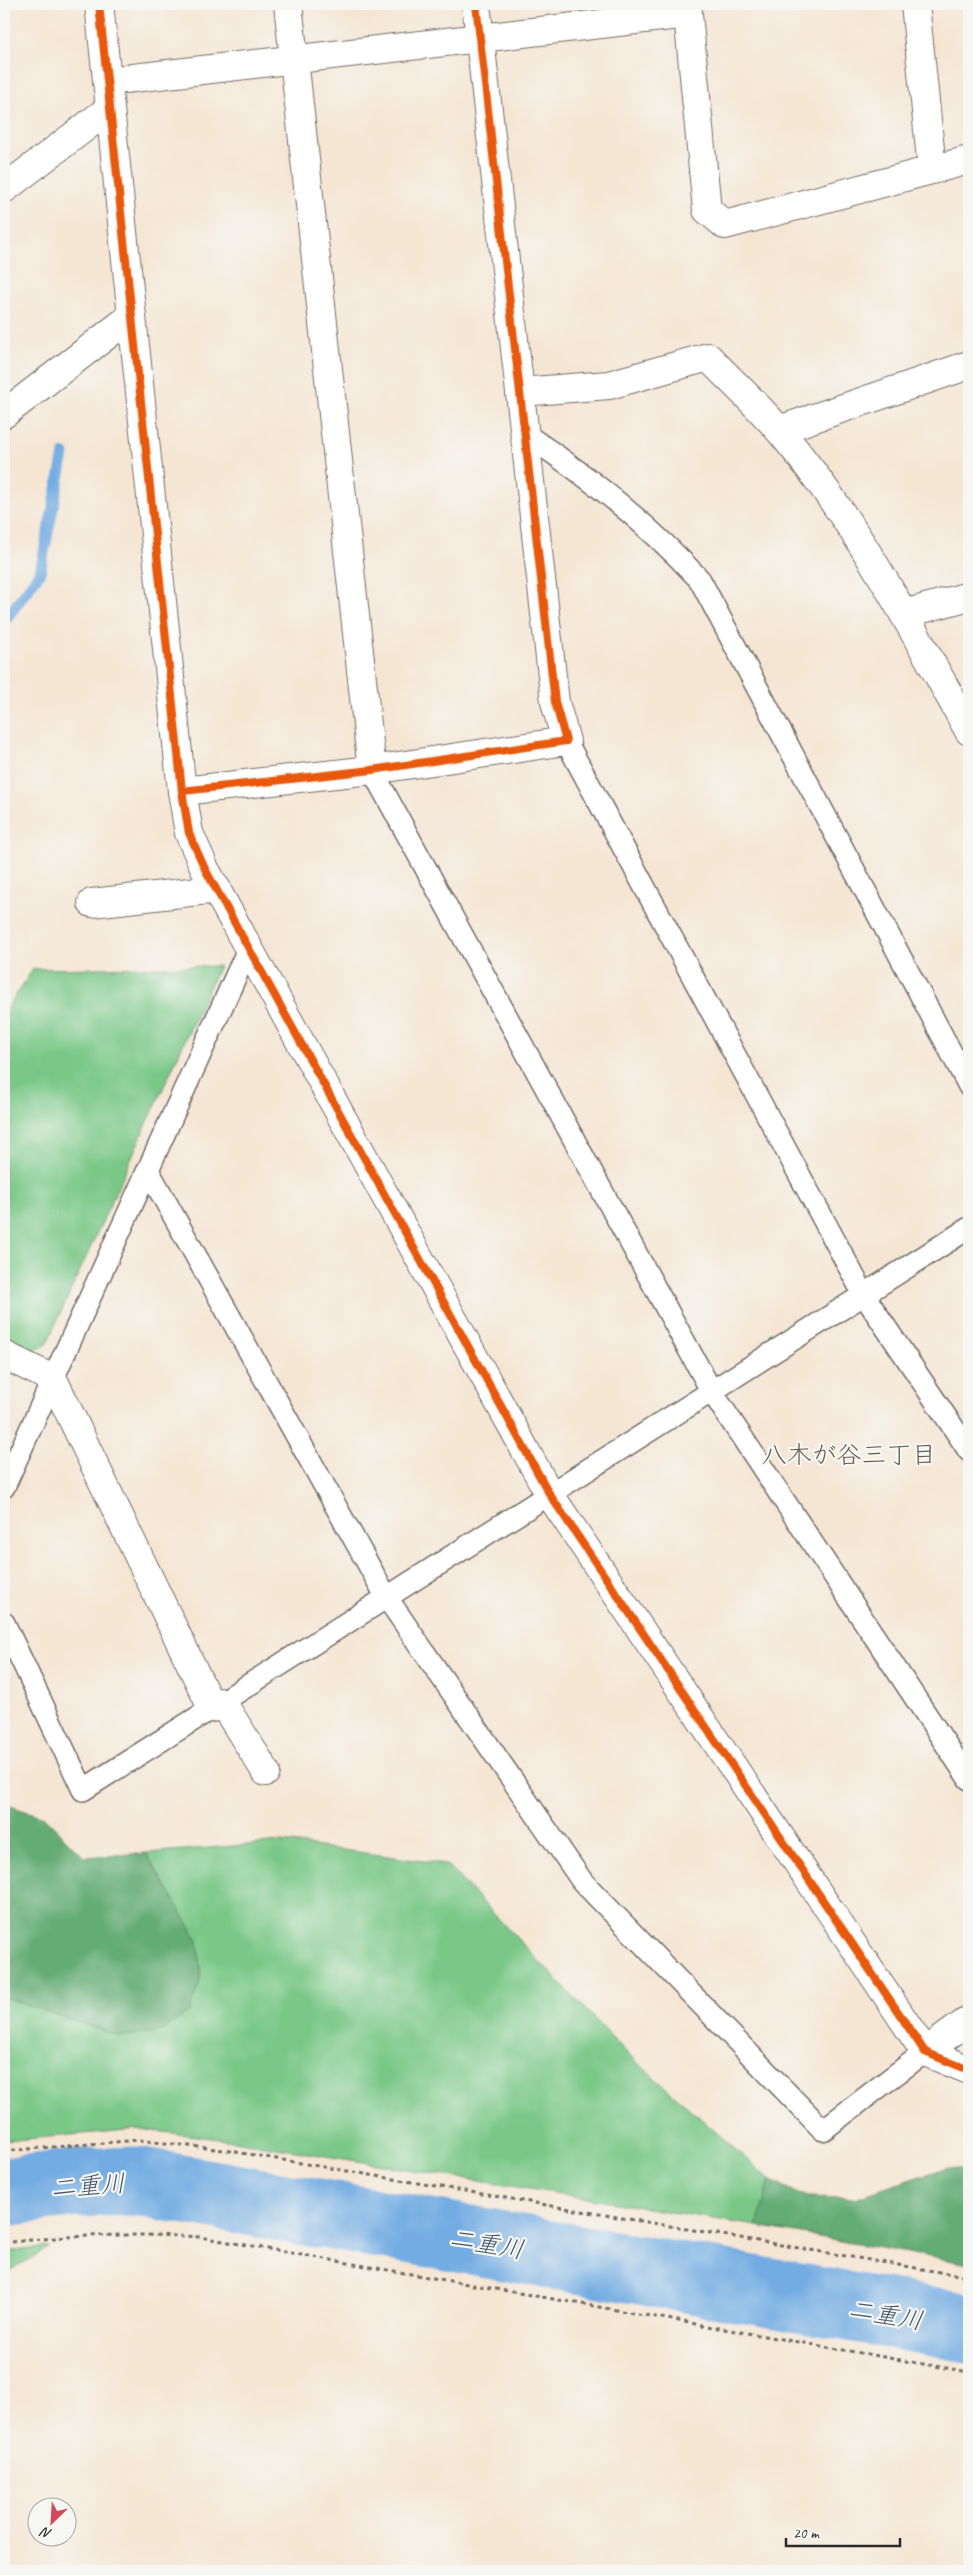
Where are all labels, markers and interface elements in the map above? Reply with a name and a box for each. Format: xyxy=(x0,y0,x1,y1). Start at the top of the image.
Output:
district label: 八木が谷三丁目 xyxy=(761,1439,937,1471)
water label: 二重川 xyxy=(50,2167,127,2205)
water label: 二重川 xyxy=(447,2222,527,2266)
water label: 二重川 xyxy=(846,2293,926,2337)
north arrow xyxy=(28,2498,78,2548)
scale bar xyxy=(786,2515,899,2547)
text: N xyxy=(37,2523,54,2543)
text: 20 m xyxy=(793,2524,820,2543)

